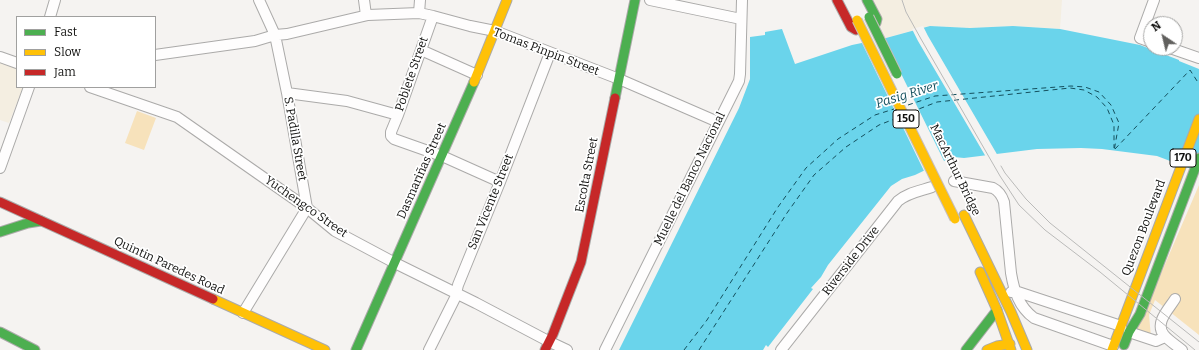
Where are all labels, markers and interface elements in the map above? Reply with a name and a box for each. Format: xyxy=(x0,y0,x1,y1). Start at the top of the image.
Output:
legend xyxy=(16,16,156,88)
north arrow xyxy=(1143,16,1183,56)
text: N xyxy=(1149,19,1164,34)
text: Fast xyxy=(54,25,77,39)
street label: Tomas Pinpin Street xyxy=(491,25,601,79)
street label: Poblete Street xyxy=(393,35,431,113)
text: Slow xyxy=(54,45,81,59)
text: Jam xyxy=(54,65,76,79)
water label: Pasig River xyxy=(874,78,940,112)
street label: S. Padilla Street xyxy=(280,96,310,182)
street label: Muelle del Banco Nacional xyxy=(651,110,729,248)
road number: 150 xyxy=(893,110,919,128)
street label: Dasmariñas Street xyxy=(394,121,450,221)
street label: MacArthur Bridge xyxy=(927,122,983,218)
street label: Escolta Street xyxy=(573,136,601,214)
road number: 170 xyxy=(1170,149,1196,167)
street label: San Vicente Street xyxy=(465,152,517,252)
street label: Yuchengco Street xyxy=(262,173,350,241)
street label: Quezon Boulevard xyxy=(1119,178,1169,278)
street label: Riverside Drive xyxy=(820,224,882,298)
street label: Quintin Paredes Road xyxy=(111,234,227,298)

